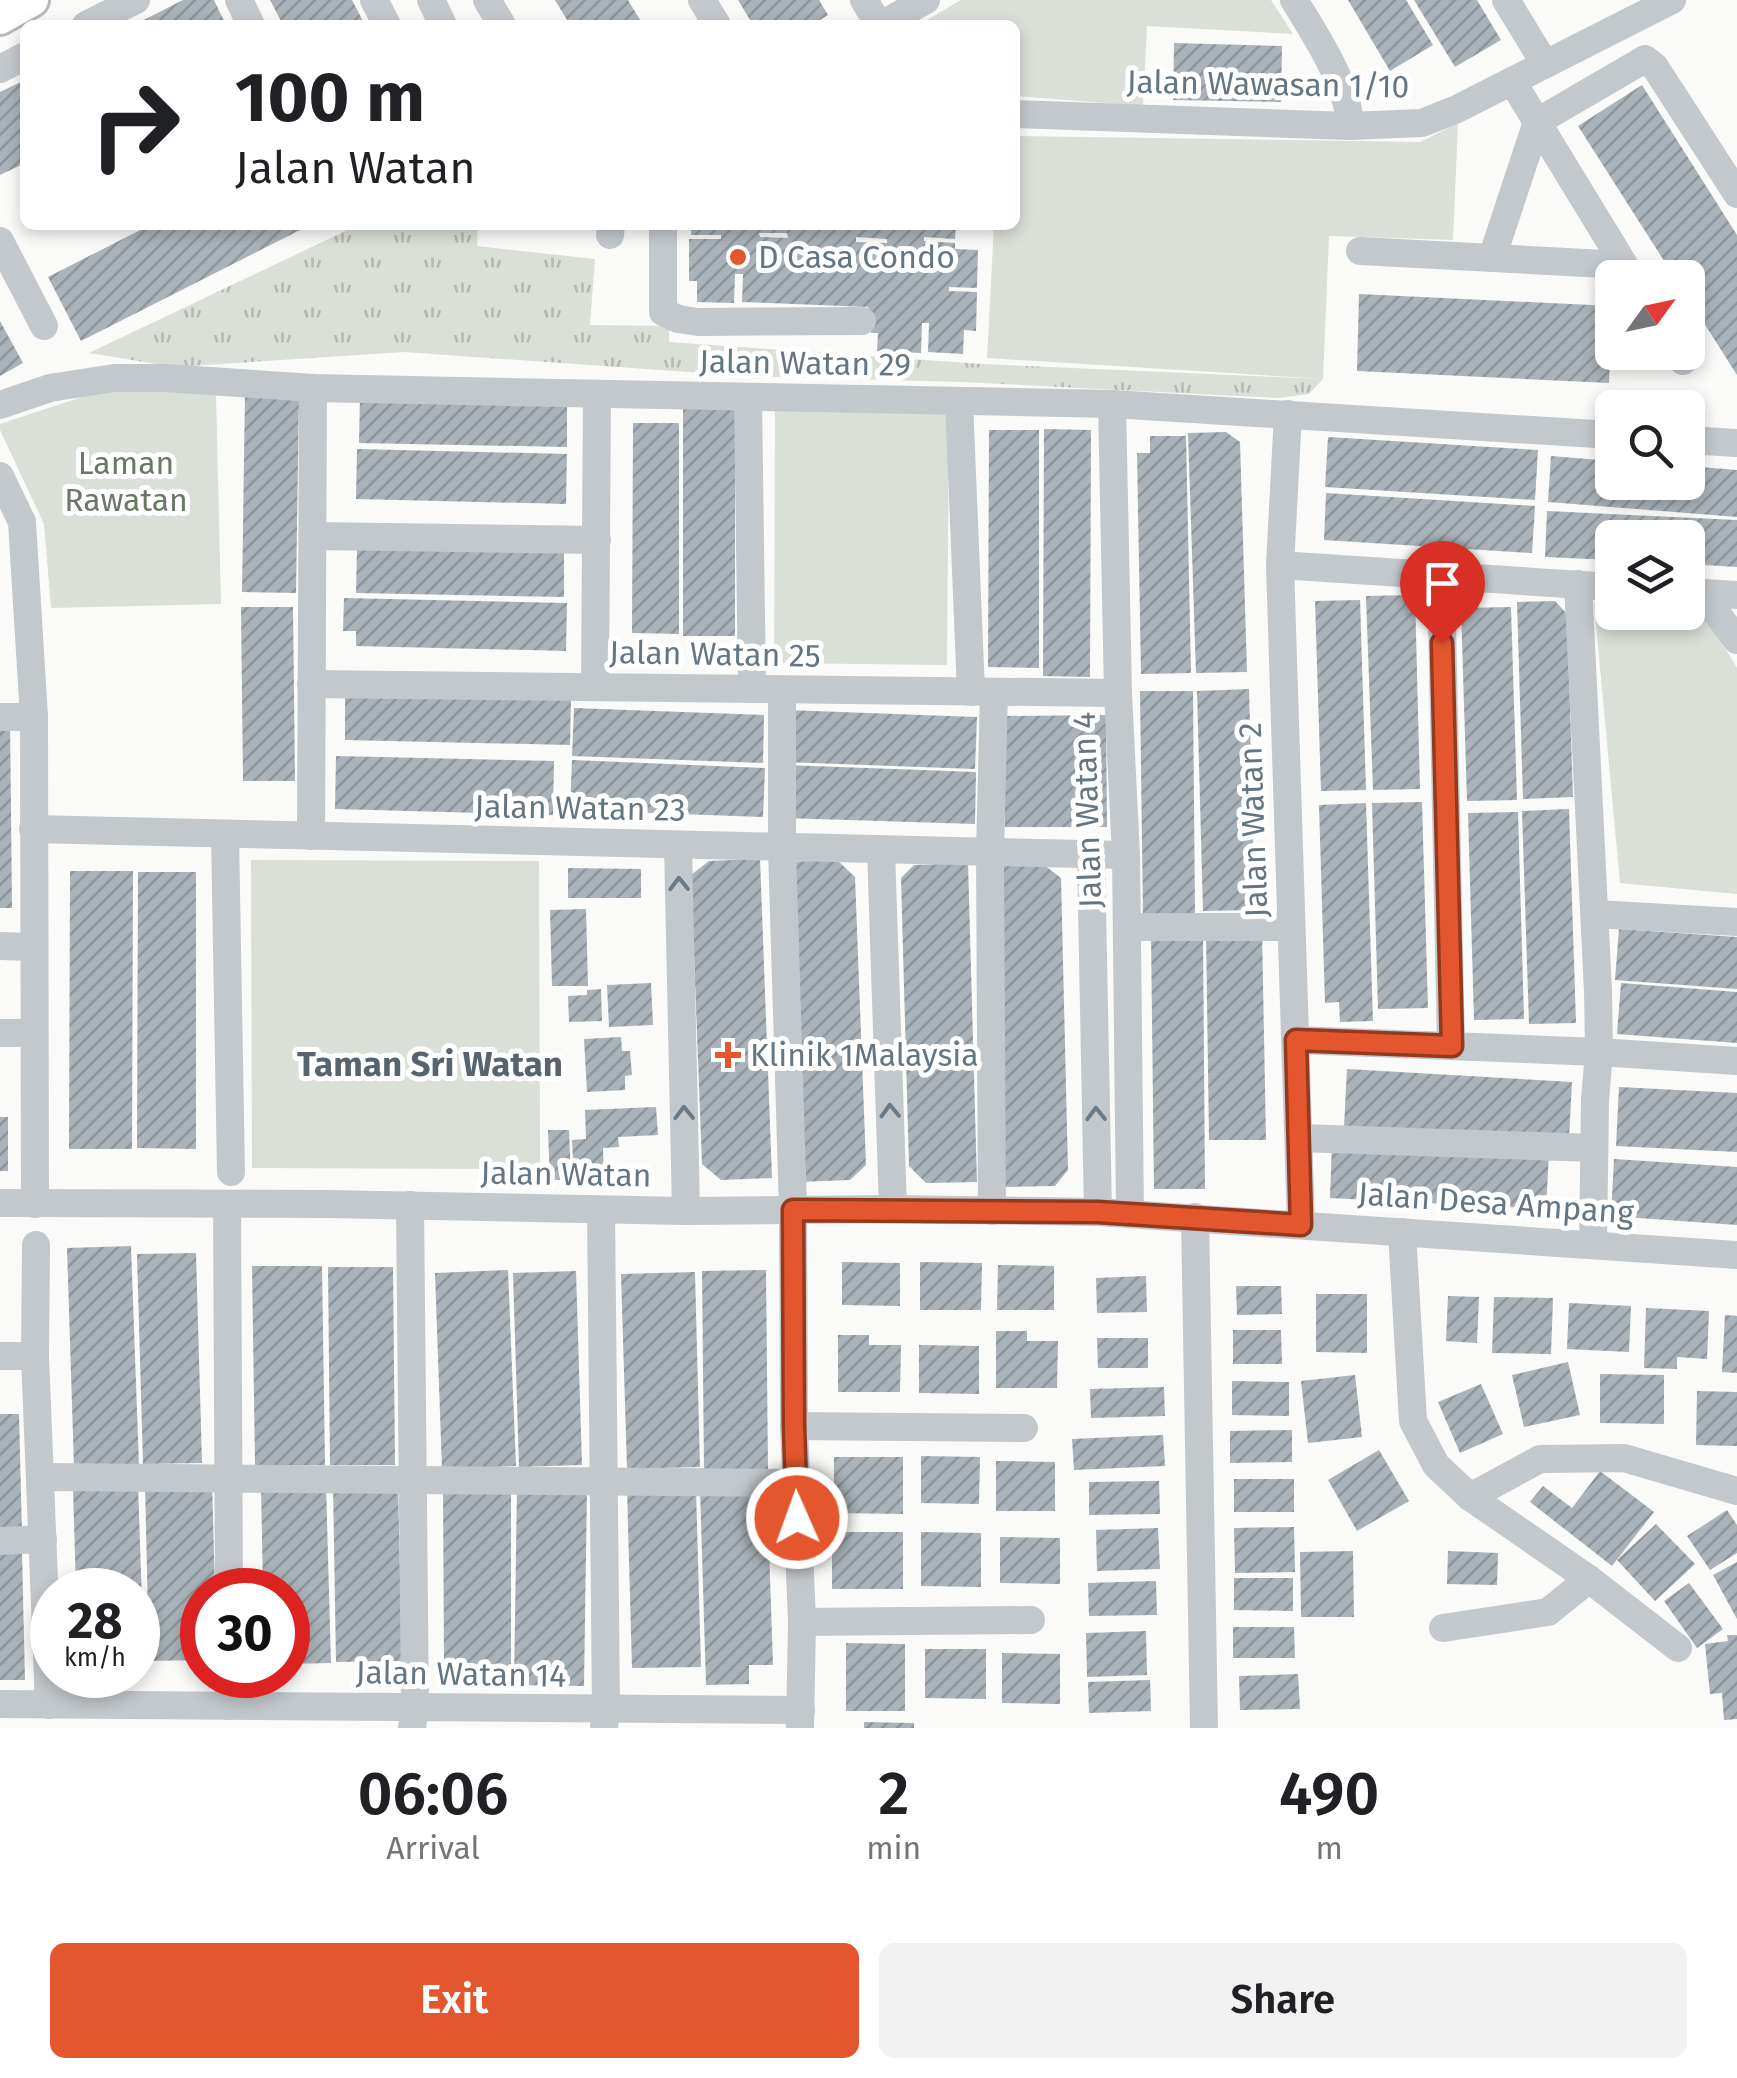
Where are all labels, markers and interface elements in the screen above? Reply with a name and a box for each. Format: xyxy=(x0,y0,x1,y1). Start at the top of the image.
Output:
text: 100 m xyxy=(235,56,425,140)
icon: right xyxy=(70,60,200,190)
street label: Jalan Wawasan 1/10 xyxy=(1126,63,1410,105)
text: Jalan Watan xyxy=(235,141,476,195)
place label: D Casa Condo xyxy=(758,238,955,276)
marker: D Casa Condo xyxy=(727,246,749,268)
north arrow xyxy=(1595,260,1705,370)
map controls xyxy=(1595,260,1705,630)
street label: Jalan Watan 29 xyxy=(699,342,911,384)
button: search xyxy=(1595,390,1705,500)
park label: Laman Rawatan xyxy=(64,444,188,519)
button: layers xyxy=(1595,520,1705,630)
pin xyxy=(1400,541,1485,644)
icon: arrive xyxy=(1415,556,1470,611)
street label: Jalan Watan 25 xyxy=(609,633,821,675)
street label: Jalan Watan 4 xyxy=(1065,711,1109,909)
street label: Jalan Watan 2 xyxy=(1231,722,1275,918)
street label: Jalan Watan 23 xyxy=(474,787,686,829)
one-way arrow xyxy=(668,876,690,892)
place label: Klinik 1Malaysia xyxy=(750,1036,979,1074)
marker: Klinik 1Malaysia xyxy=(715,1042,741,1068)
district label: Taman Sri Watan xyxy=(297,1043,563,1085)
one-way arrow xyxy=(879,1103,900,1119)
one-way arrow xyxy=(674,1105,695,1121)
one-way arrow xyxy=(1086,1106,1107,1122)
street label: Jalan Watan xyxy=(480,1154,652,1194)
street label: Jalan Desa Ampang xyxy=(1357,1174,1636,1232)
position arrow xyxy=(745,1466,849,1570)
speed limit sign: 30 xyxy=(180,1568,310,1698)
text: 28 xyxy=(68,1591,122,1651)
text: km/h xyxy=(64,1643,126,1673)
street label: Jalan Watan 14 xyxy=(355,1653,567,1695)
text: 06:06 xyxy=(358,1758,508,1830)
text: 2 xyxy=(878,1758,909,1830)
text: 490 xyxy=(1279,1758,1379,1830)
text: Arrival xyxy=(386,1829,480,1867)
text: min xyxy=(866,1829,921,1867)
text: m xyxy=(1315,1829,1343,1867)
button: Exit xyxy=(50,1943,859,2058)
button: Share xyxy=(879,1943,1687,2058)

